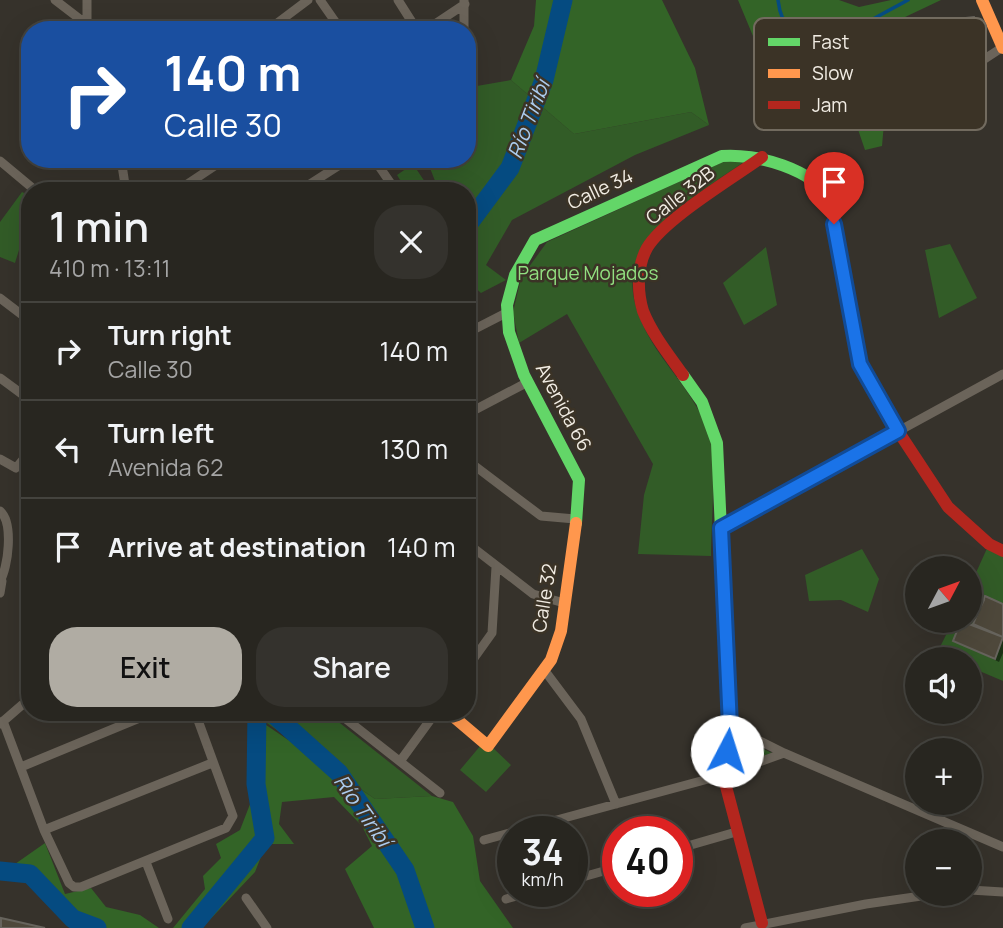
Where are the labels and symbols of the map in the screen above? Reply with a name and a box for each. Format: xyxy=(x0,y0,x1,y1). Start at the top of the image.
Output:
legend xyxy=(754,18,986,130)
text: Fast xyxy=(812,29,849,55)
text: Slow xyxy=(812,60,854,86)
water label: Río Tiribí xyxy=(500,72,557,162)
text: Jam xyxy=(812,92,847,118)
pin xyxy=(804,152,864,224)
street label: Calle 32B xyxy=(640,160,720,230)
street label: Calle 34 xyxy=(563,163,637,215)
park label: Parque Mojados xyxy=(518,260,658,286)
street label: Avenida 66 xyxy=(530,358,598,456)
north arrow xyxy=(905,556,982,634)
street label: Calle 32 xyxy=(526,562,562,634)
position arrow xyxy=(690,714,764,788)
water label: Río Tiribí xyxy=(328,768,400,855)
speed limit sign: 40 xyxy=(602,816,693,907)

